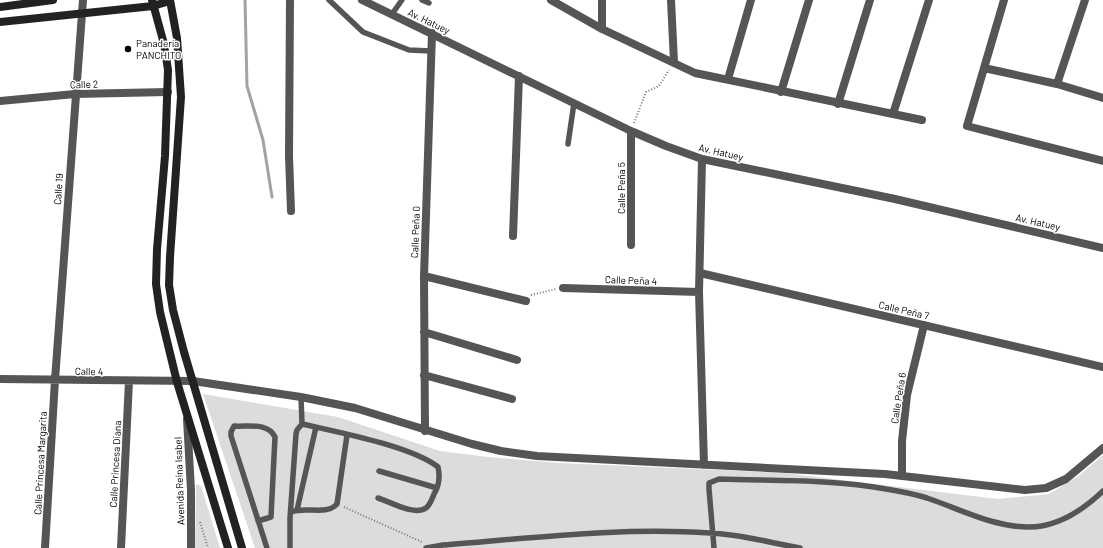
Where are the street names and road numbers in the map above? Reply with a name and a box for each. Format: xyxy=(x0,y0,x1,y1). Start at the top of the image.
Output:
street label: Av. Hatuey xyxy=(406,6,452,36)
street label: Calle 2 xyxy=(70,78,98,90)
street label: Av. Hatuey xyxy=(698,141,745,163)
street label: Calle Peña 5 xyxy=(615,162,627,214)
street label: Calle 19 xyxy=(51,173,65,205)
street label: Calle Peña 0 xyxy=(408,206,422,258)
street label: Av. Hatuey xyxy=(1015,211,1062,233)
street label: Calle Peña 4 xyxy=(605,273,657,287)
street label: Calle Peña 7 xyxy=(878,298,931,322)
street label: Calle 4 xyxy=(75,365,103,377)
street label: Calle Peña 6 xyxy=(888,371,908,425)
street label: Calle Princesa Margarita xyxy=(31,411,49,515)
street label: Calle Princesa Diana xyxy=(107,420,123,508)
street label: Avenida Reina Isabel xyxy=(171,437,187,525)

